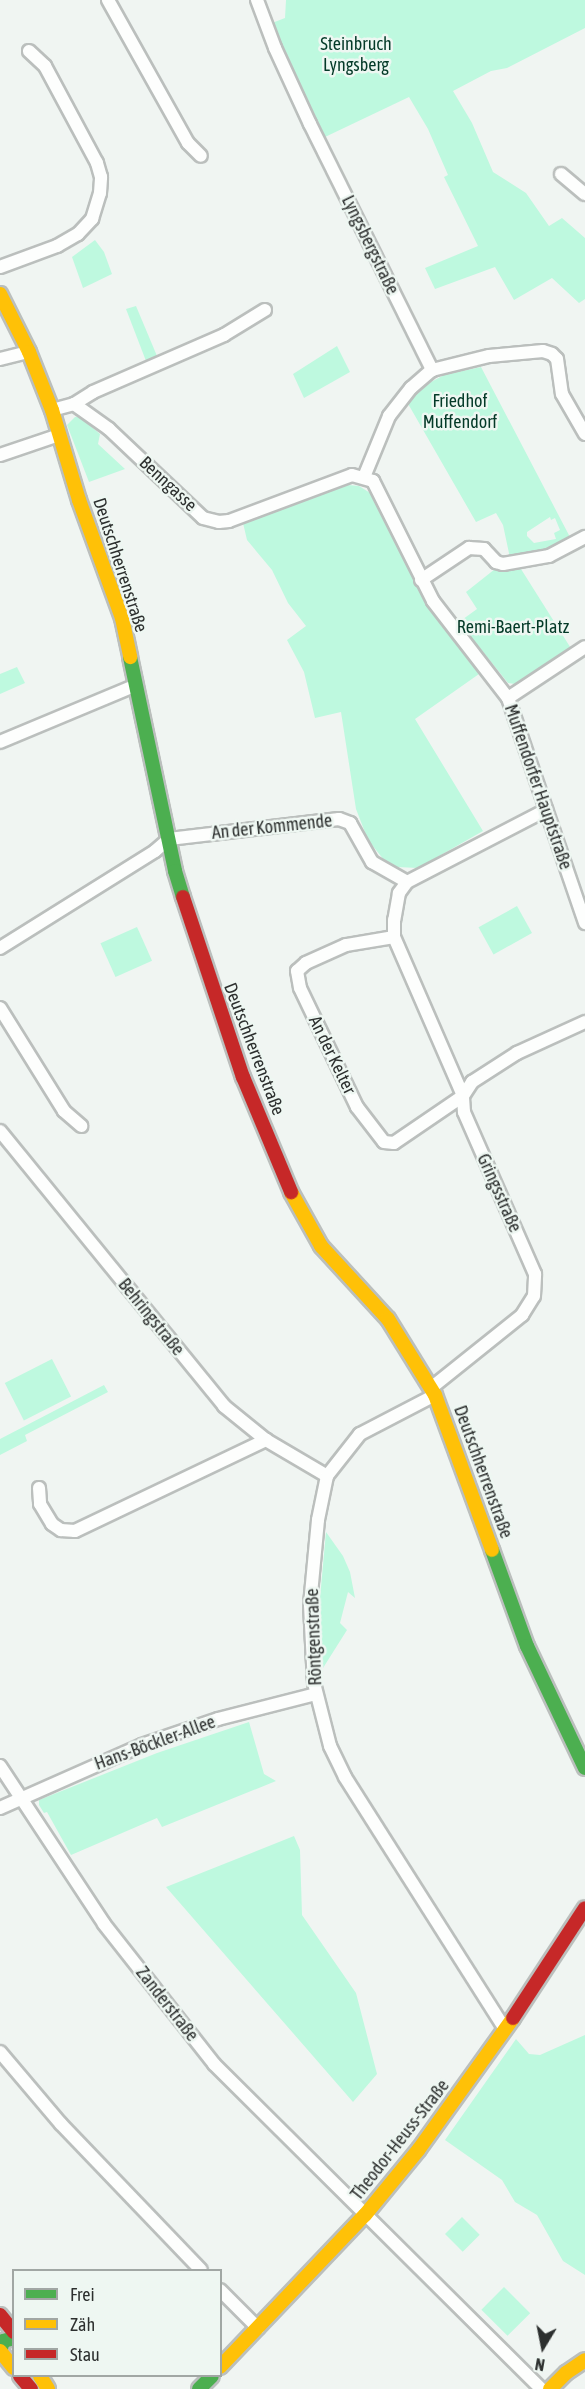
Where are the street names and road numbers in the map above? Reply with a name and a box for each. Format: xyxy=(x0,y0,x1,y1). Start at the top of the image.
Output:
street label: Lyngsbergstraße xyxy=(337,192,403,298)
street label: Benngasse xyxy=(135,452,201,516)
street label: Deutschherrenstraße xyxy=(88,495,152,635)
street label: Muffendorfer Hauptstraße xyxy=(500,702,576,872)
street label: An der Kommende xyxy=(211,810,333,844)
street label: Deutschherrenstraße xyxy=(219,980,289,1118)
street label: An der Kelter xyxy=(304,1012,360,1098)
street label: Gringsstraße xyxy=(472,1151,526,1235)
street label: Behringstraße xyxy=(113,1274,189,1360)
street label: Deutschherrenstraße xyxy=(449,1403,517,1541)
street label: Röntgenstraße xyxy=(302,1588,326,1686)
street label: Hans-Böckler-Allee xyxy=(92,1711,218,1775)
street label: Zanderstraße xyxy=(131,1962,203,2046)
street label: Theodor-Heuss-Straße xyxy=(346,2075,454,2205)

